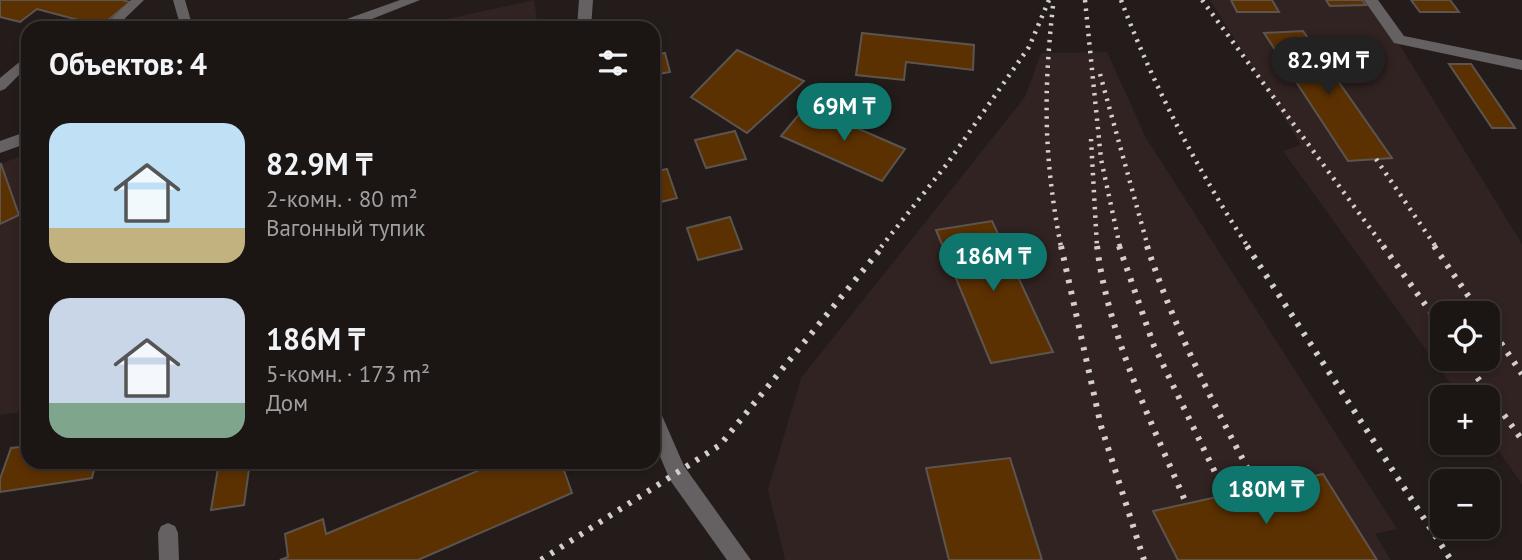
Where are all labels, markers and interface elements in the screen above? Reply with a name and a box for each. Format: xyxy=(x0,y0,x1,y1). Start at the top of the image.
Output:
pin: 82.9M ₸ xyxy=(1263,38,1393,97)
text: Объектов: 4 xyxy=(49,44,207,83)
icon: filters xyxy=(594,44,632,82)
text: 82.9M ₸ xyxy=(1287,45,1369,74)
pin: 69M ₸ xyxy=(795,83,893,143)
text: 69M ₸ xyxy=(813,91,875,120)
text: 82.9M ₸ xyxy=(266,144,372,183)
icon: home xyxy=(105,151,189,235)
text: 2-комн. · 80 m² xyxy=(266,184,418,213)
text: Вагонный тупик xyxy=(266,213,425,242)
pin: 186M ₸ xyxy=(936,233,1050,293)
text: 186M ₸ xyxy=(955,241,1031,270)
map controls xyxy=(1430,301,1500,539)
button: locate xyxy=(1430,301,1500,371)
text: 186M ₸ xyxy=(266,319,365,358)
icon: home xyxy=(105,326,189,410)
text: 5-комн. · 173 m² xyxy=(266,359,430,388)
button: + xyxy=(1430,385,1500,455)
text: Дом xyxy=(266,388,308,417)
pin: 180M ₸ xyxy=(1209,466,1323,526)
button: − xyxy=(1430,469,1500,539)
text: 180M ₸ xyxy=(1228,474,1304,503)

